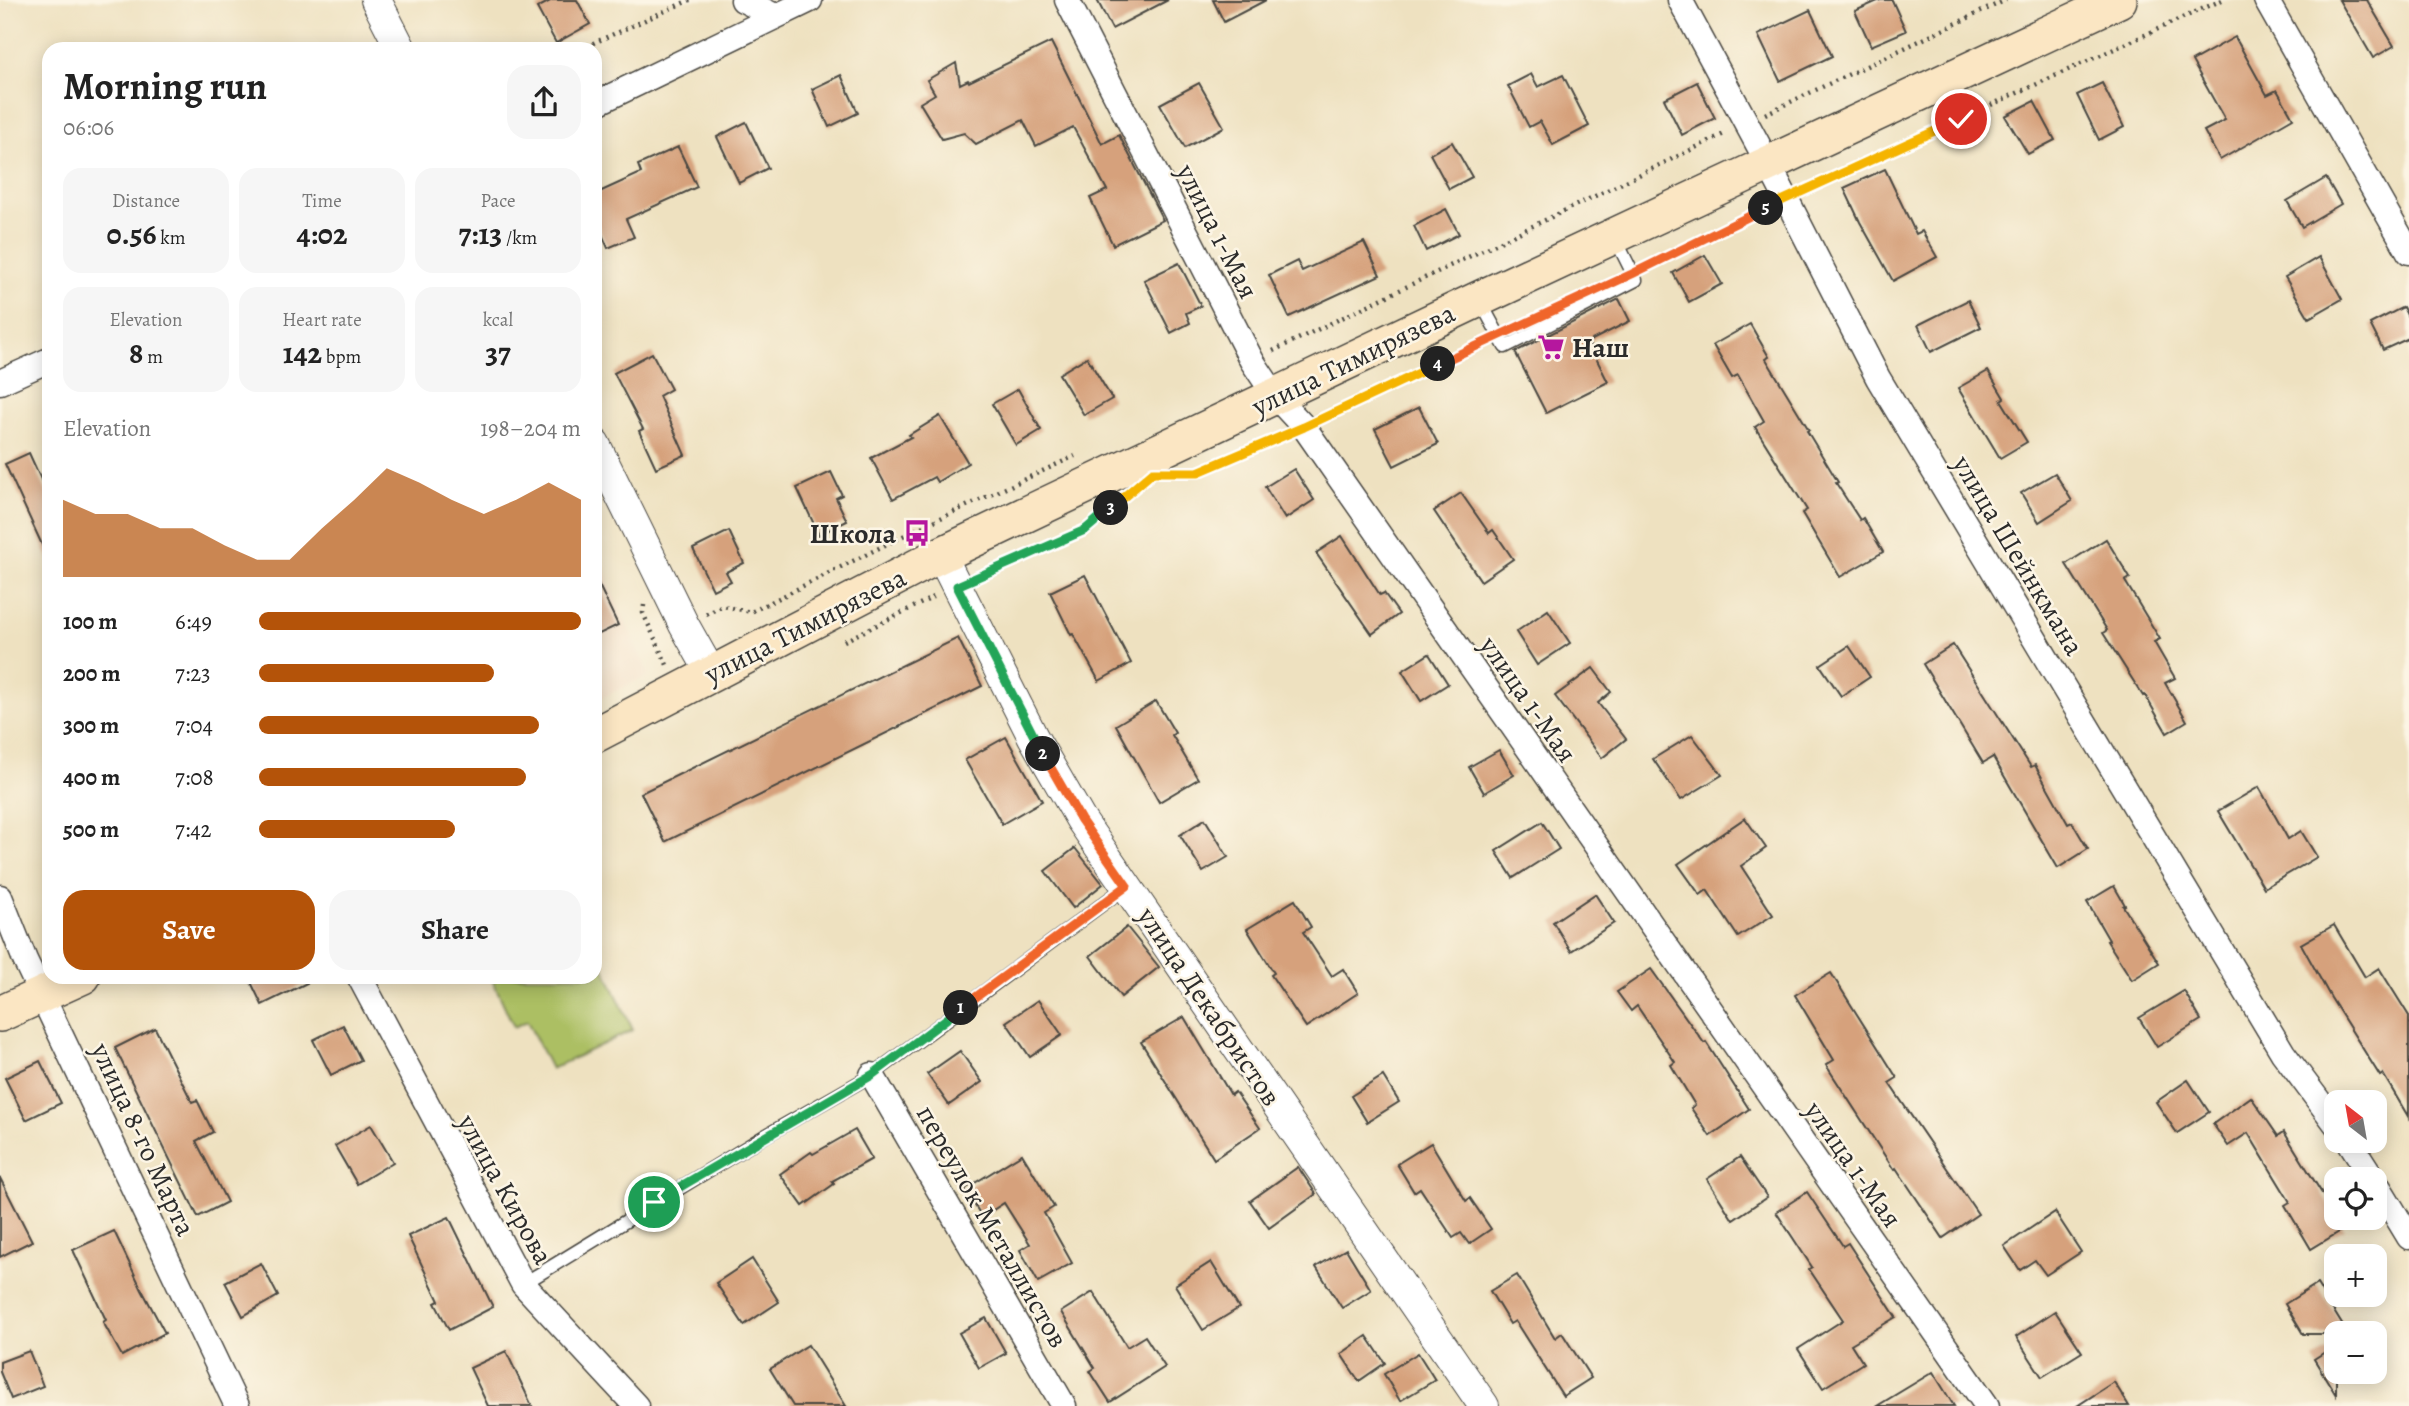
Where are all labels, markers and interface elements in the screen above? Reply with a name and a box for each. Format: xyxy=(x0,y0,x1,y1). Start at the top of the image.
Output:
text: Morning run xyxy=(63,60,267,112)
button: share xyxy=(507,65,581,139)
pin xyxy=(1931,89,1991,149)
icon: check xyxy=(1942,100,1980,138)
text: 06:06 xyxy=(63,112,114,143)
street label: улица 1-Мая xyxy=(1167,157,1267,305)
text: Distance xyxy=(112,188,180,214)
text: Time xyxy=(302,188,342,214)
text: Pace xyxy=(480,188,516,214)
pin: 5 xyxy=(1748,190,1784,226)
text: 5 xyxy=(1761,194,1770,220)
text: 0.56 xyxy=(106,214,157,254)
text: 4:02 xyxy=(297,214,347,254)
text: 7:13 xyxy=(459,214,502,254)
text: km xyxy=(157,225,186,251)
text: /km xyxy=(502,225,537,251)
street label: улица Тимирязева xyxy=(1245,294,1461,426)
text: Elevation xyxy=(110,307,182,333)
text: Heart rate xyxy=(282,307,362,333)
text: kcal xyxy=(483,307,513,333)
place label: Наш xyxy=(1572,329,1629,367)
supermarket icon: Наш xyxy=(1536,332,1566,362)
text: 8 xyxy=(129,333,143,373)
text: 142 xyxy=(283,333,322,373)
text: 37 xyxy=(485,333,511,373)
text: m xyxy=(143,344,163,370)
text: bpm xyxy=(322,344,361,370)
pin: 4 xyxy=(1420,346,1456,382)
text: 4 xyxy=(1433,350,1442,376)
text: Elevation xyxy=(63,413,151,444)
text: 198–204 m xyxy=(480,413,581,444)
street label: улица Шейнкмана xyxy=(1943,448,2093,663)
pin: 3 xyxy=(1094,490,1128,526)
text: 3 xyxy=(1106,494,1115,520)
place label: Школа xyxy=(810,515,897,553)
bus stop icon: Школа xyxy=(902,518,932,548)
street label: улица Тимирязева xyxy=(697,559,913,694)
text: 100 m xyxy=(63,606,118,637)
text: 6:49 xyxy=(175,606,212,637)
street label: улица 1-Мая xyxy=(1470,628,1586,770)
text: 200 m xyxy=(63,658,121,689)
text: 7:23 xyxy=(175,658,211,689)
text: 300 m xyxy=(63,710,119,741)
text: 7:04 xyxy=(175,710,213,741)
pin: 2 xyxy=(1026,736,1060,772)
text: 2 xyxy=(1038,740,1047,766)
text: 400 m xyxy=(63,762,120,793)
text: 7:08 xyxy=(175,762,214,793)
text: 500 m xyxy=(63,814,119,845)
text: 7:42 xyxy=(175,814,211,845)
button: Save xyxy=(63,890,315,970)
button: Share xyxy=(329,890,581,970)
street label: улица Декабристов xyxy=(1128,899,1290,1114)
pin: 1 xyxy=(944,990,978,1026)
text: 1 xyxy=(957,994,964,1020)
street label: улица 8-го Марта xyxy=(81,1036,205,1242)
north arrow xyxy=(2324,1090,2387,1153)
map controls xyxy=(2324,1090,2387,1384)
street label: улица 1-Мая xyxy=(1795,1093,1911,1235)
street label: переулок Металлистов xyxy=(907,1098,1077,1355)
street label: улица Кирова xyxy=(448,1107,562,1272)
button: locate xyxy=(2324,1167,2387,1230)
pin xyxy=(624,1172,684,1232)
icon: arrive xyxy=(635,1183,673,1221)
button: + xyxy=(2324,1244,2387,1307)
button: − xyxy=(2324,1321,2387,1384)

